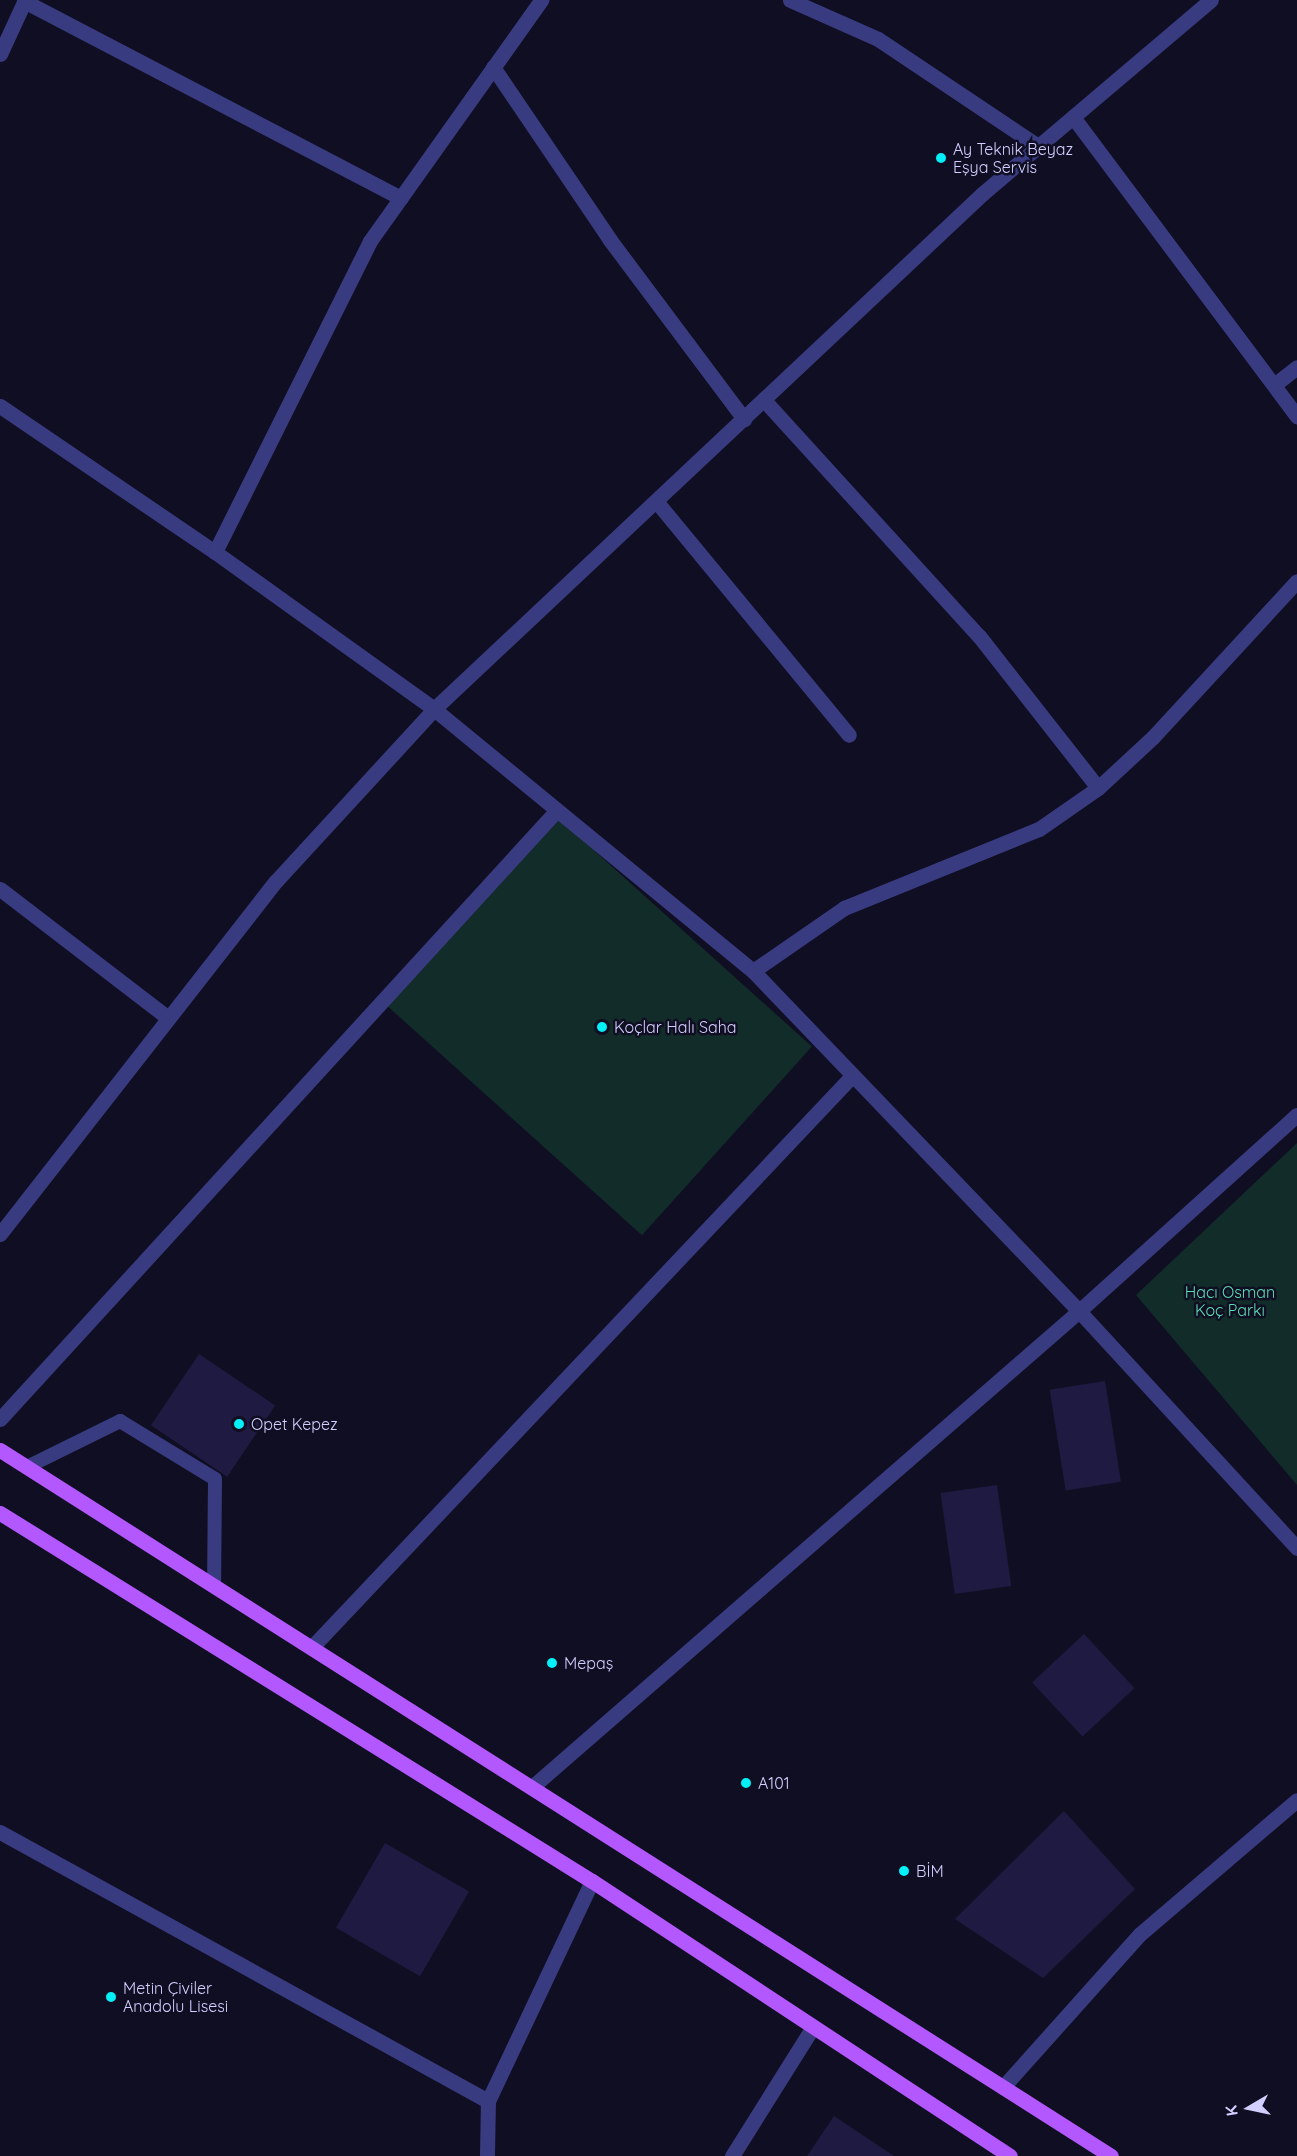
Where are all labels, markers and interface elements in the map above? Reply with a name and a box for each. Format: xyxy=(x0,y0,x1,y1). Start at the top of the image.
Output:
place label: Ay Teknik Beyaz Eşya Servis xyxy=(953,139,1073,177)
marker: Ay Teknik Beyaz Eşya Servis xyxy=(934,151,948,165)
place label: Koçlar Halı Saha xyxy=(614,1017,736,1037)
marker: Koçlar Halı Saha xyxy=(595,1020,609,1034)
park label: Hacı Osman Koç Parkı xyxy=(1185,1282,1275,1320)
place label: Opet Kepez xyxy=(251,1414,338,1434)
marker: Opet Kepez xyxy=(232,1417,246,1431)
place label: Mepaş xyxy=(564,1653,613,1673)
marker: Mepaş xyxy=(545,1656,559,1670)
place label: A101 xyxy=(758,1773,790,1793)
marker: A101 xyxy=(739,1776,753,1790)
place label: BİM xyxy=(916,1861,944,1881)
marker: BİM xyxy=(897,1864,911,1878)
place label: Metin Çiviler Anadolu Lisesi xyxy=(123,1978,228,2016)
marker: Metin Çiviler Anadolu Lisesi xyxy=(104,1990,118,2004)
north arrow xyxy=(1219,2078,1279,2138)
text: K xyxy=(1221,2104,1242,2118)

